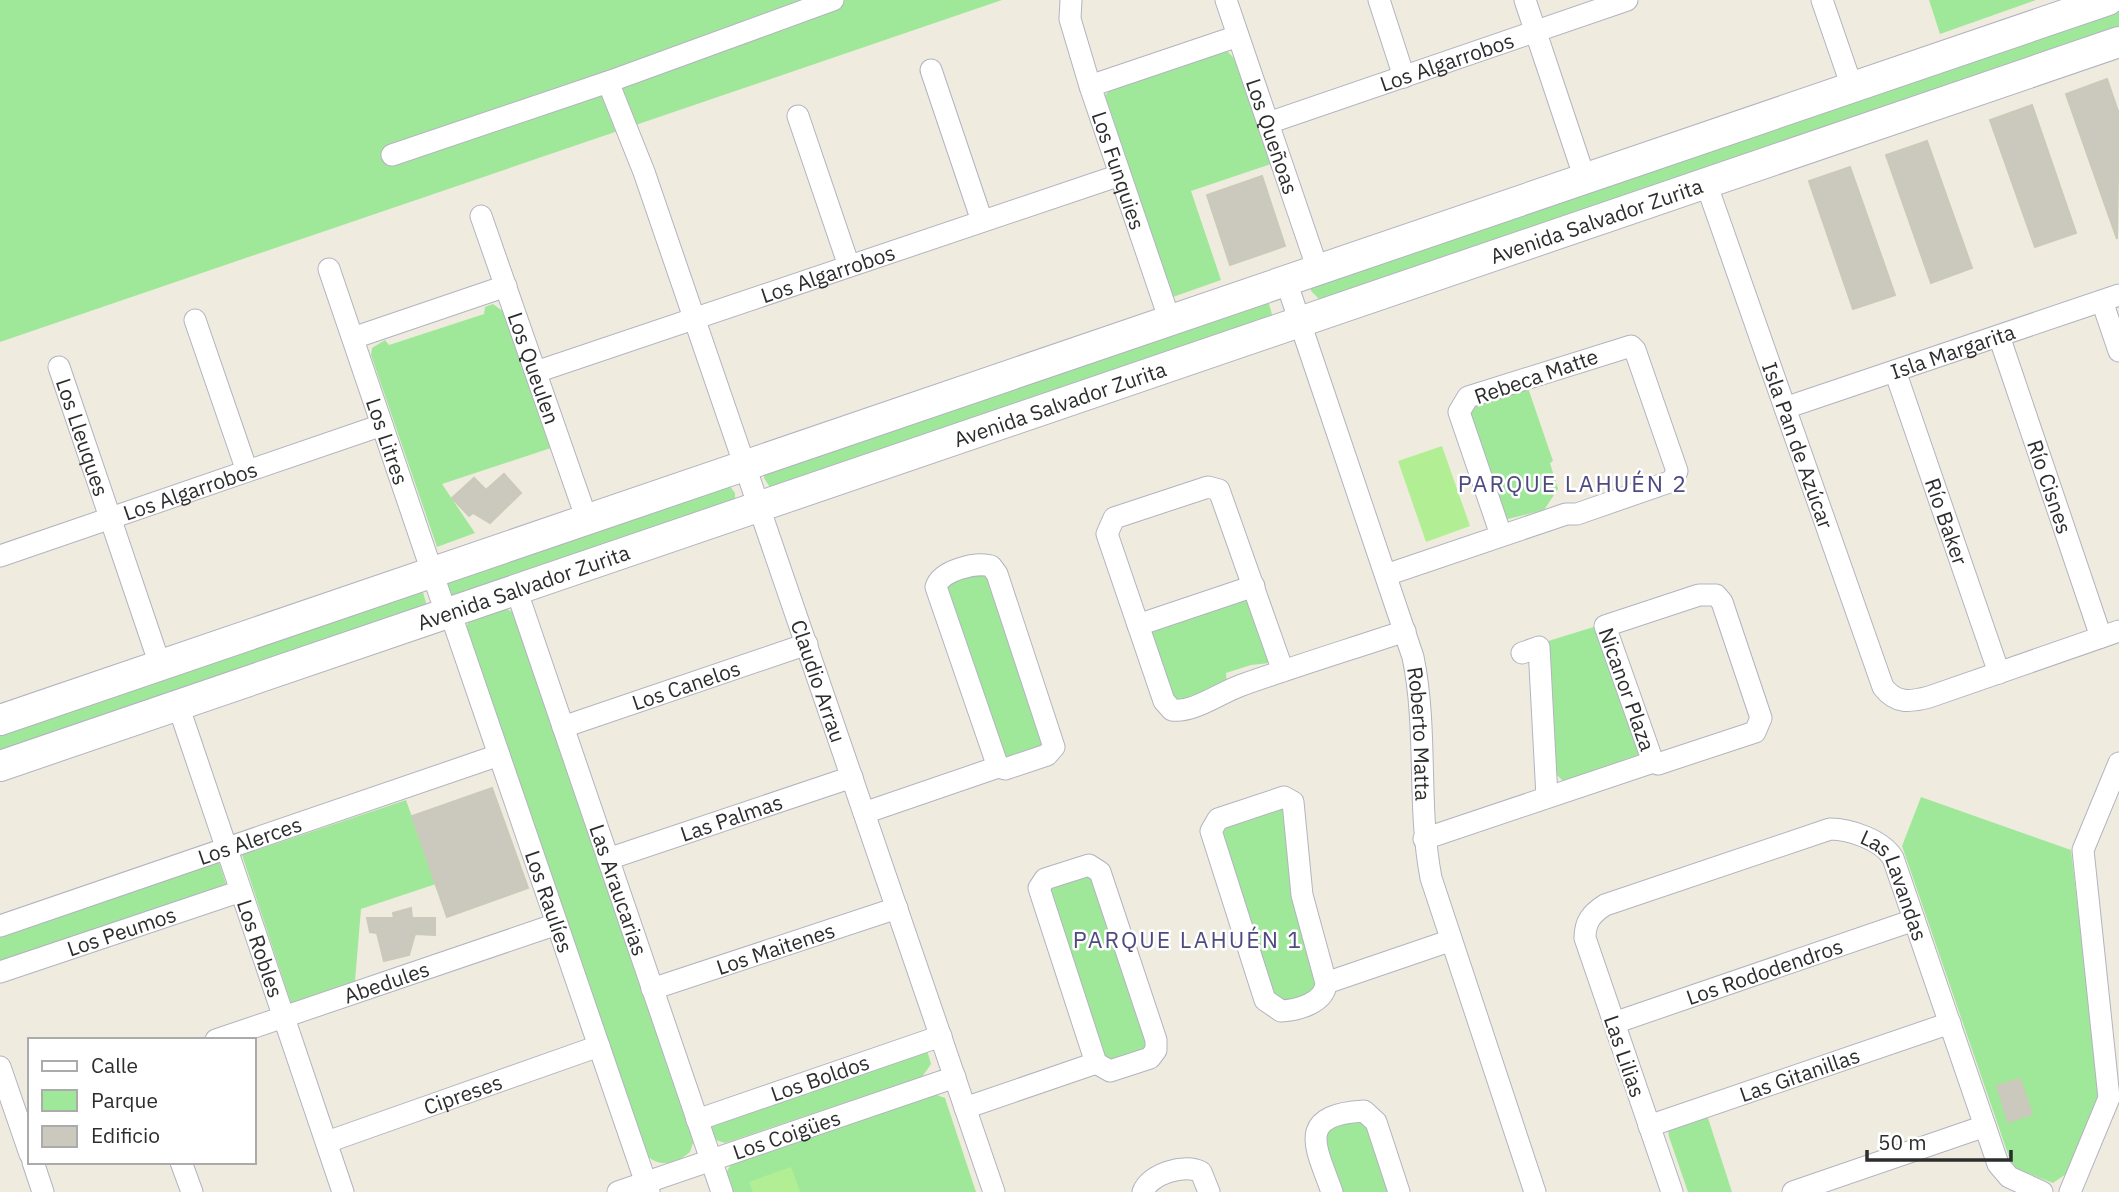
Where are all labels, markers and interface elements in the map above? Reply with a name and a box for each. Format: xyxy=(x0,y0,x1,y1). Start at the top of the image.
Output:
street label: Los Algarrobos xyxy=(1376,26,1518,98)
street label: Los Queñoas xyxy=(1240,75,1305,198)
street label: Los Funquies xyxy=(1086,107,1152,233)
street label: Avenida Salvador Zurita xyxy=(1486,171,1706,270)
street label: Los Algarrobos xyxy=(757,238,899,309)
street label: Los Queulen xyxy=(502,308,566,428)
street label: Isla Margarita xyxy=(1887,317,2019,385)
street label: Rebeca Matte xyxy=(1470,342,1602,410)
street label: Avenida Salvador Zurita xyxy=(950,355,1170,453)
street label: Isla Pan de Azúcar xyxy=(1756,358,1840,533)
street label: Los Lleuques xyxy=(50,374,116,500)
street label: Los Litres xyxy=(360,394,415,488)
street label: Río Cisnes xyxy=(2021,436,2079,537)
street label: Los Algarrobos xyxy=(119,455,261,527)
district label: PARQUE LAHUÉN 2 xyxy=(1458,468,1688,498)
street label: Río Baker xyxy=(1919,474,1975,569)
street label: Avenida Salvador Zurita xyxy=(413,538,633,636)
street label: Claudio Arrau xyxy=(785,616,853,746)
street label: Nicanor Plaza xyxy=(1593,624,1662,755)
street label: Los Canelos xyxy=(628,654,744,717)
street label: Roberto Matta xyxy=(1401,665,1437,801)
street label: Las Palmas xyxy=(676,787,786,848)
street label: Los Alerces xyxy=(194,810,305,871)
street label: Las Araucarias xyxy=(583,820,654,959)
street label: Las Lavandas xyxy=(1856,823,1934,944)
street label: Los Raulíes xyxy=(519,847,580,956)
street label: Los Robles xyxy=(231,896,290,1001)
street label: Los Peumos xyxy=(63,900,180,963)
street label: Los Maitenes xyxy=(712,916,838,981)
district label: PARQUE LAHUÉN 1 xyxy=(1073,924,1303,954)
street label: Los Rododendros xyxy=(1682,932,1846,1011)
street label: Abedules xyxy=(340,954,433,1010)
street label: Las Lilias xyxy=(1598,1011,1652,1101)
legend xyxy=(28,1038,256,1164)
street label: Las Gitanillas xyxy=(1736,1041,1863,1108)
street label: Los Boldos xyxy=(767,1048,873,1108)
text: Calle xyxy=(91,1051,138,1079)
street label: Cipreses xyxy=(420,1067,506,1121)
text: Parque xyxy=(91,1086,158,1114)
street label: Los Coigües xyxy=(729,1103,844,1166)
scale bar xyxy=(1867,1118,2010,1162)
text: Edificio xyxy=(91,1121,160,1149)
text: 50 m xyxy=(1878,1128,1927,1156)

